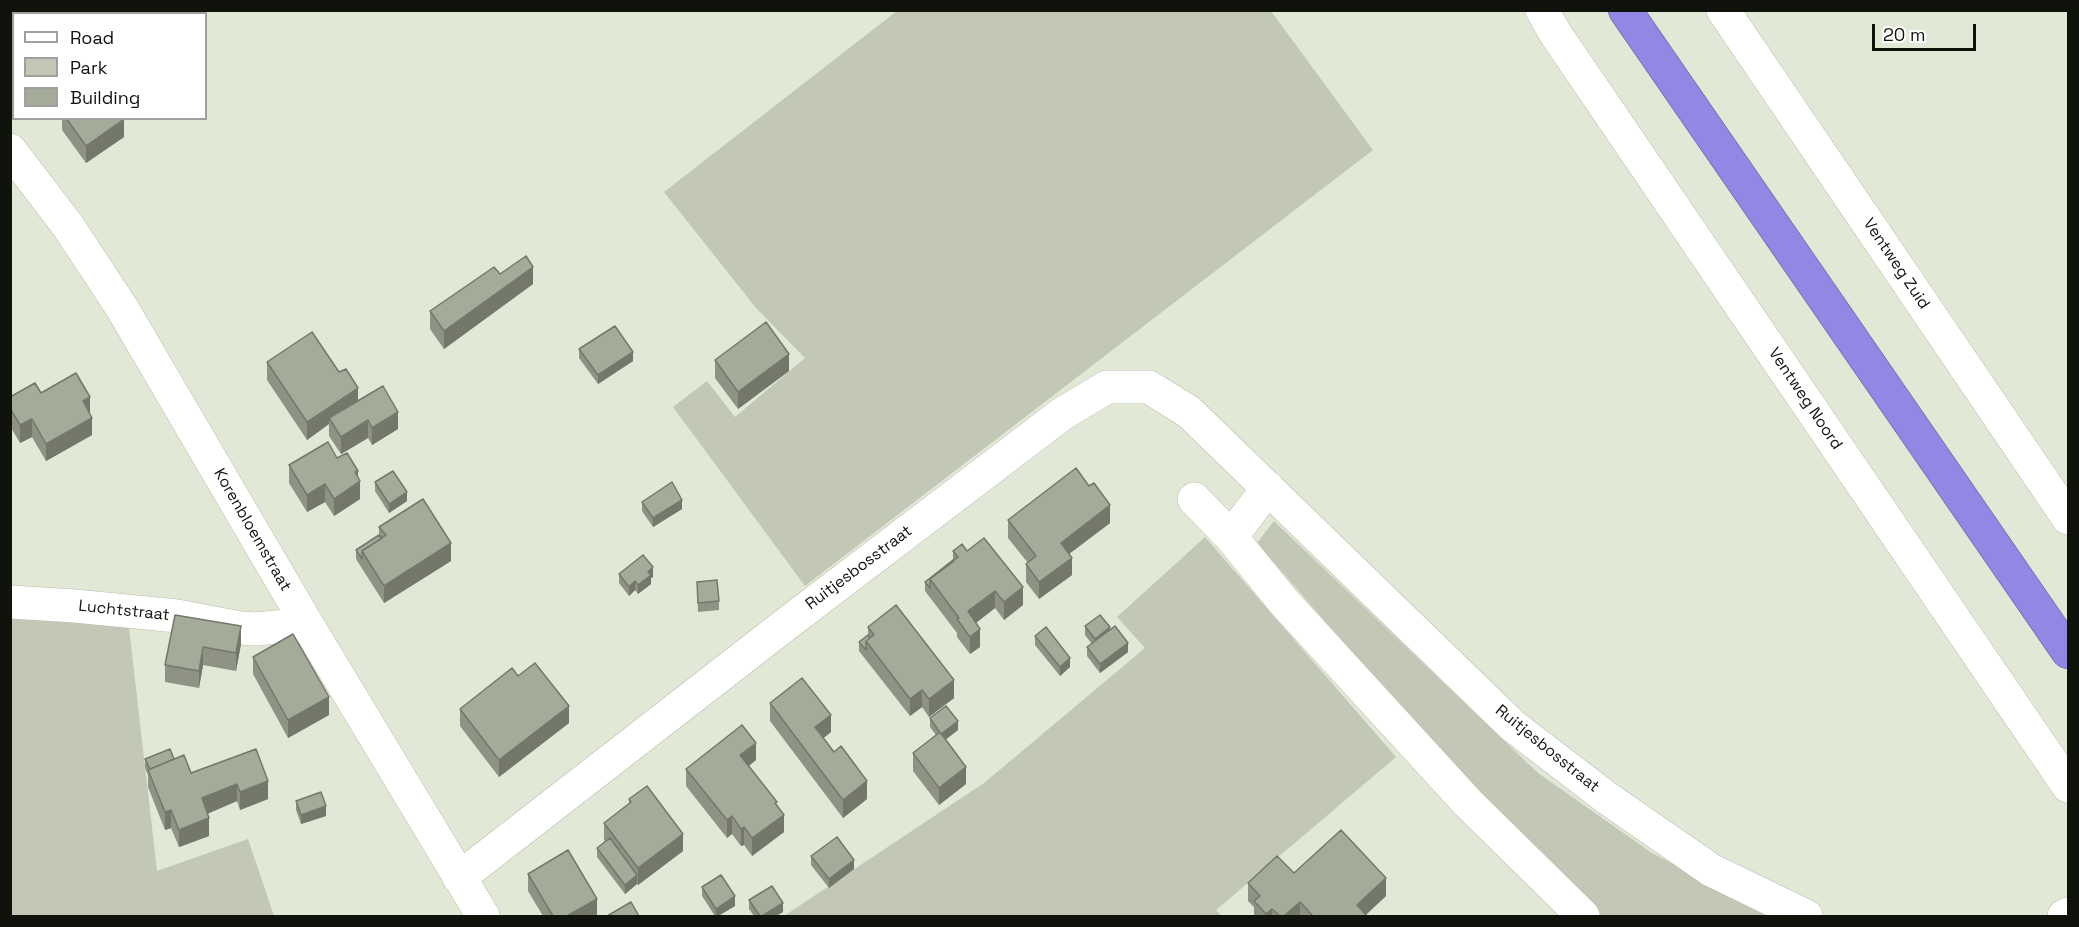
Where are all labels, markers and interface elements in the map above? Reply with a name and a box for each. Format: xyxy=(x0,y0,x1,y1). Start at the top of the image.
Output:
legend xyxy=(12,12,207,120)
scale bar xyxy=(1875,12,1978,50)
text: 20 m xyxy=(1883,23,1926,46)
text: Road xyxy=(70,26,114,49)
text: Park xyxy=(70,56,107,79)
text: Building xyxy=(70,86,140,109)
street label: Ventweg Zuid xyxy=(1859,215,1933,313)
street label: Ventweg Noord xyxy=(1764,344,1846,454)
street label: Korenbloemstraat xyxy=(209,465,295,595)
street label: Ruitjesbosstraat xyxy=(802,522,916,614)
street label: Luchtstraat xyxy=(77,597,171,625)
street label: Ruitjesbosstraat xyxy=(1491,701,1603,797)

